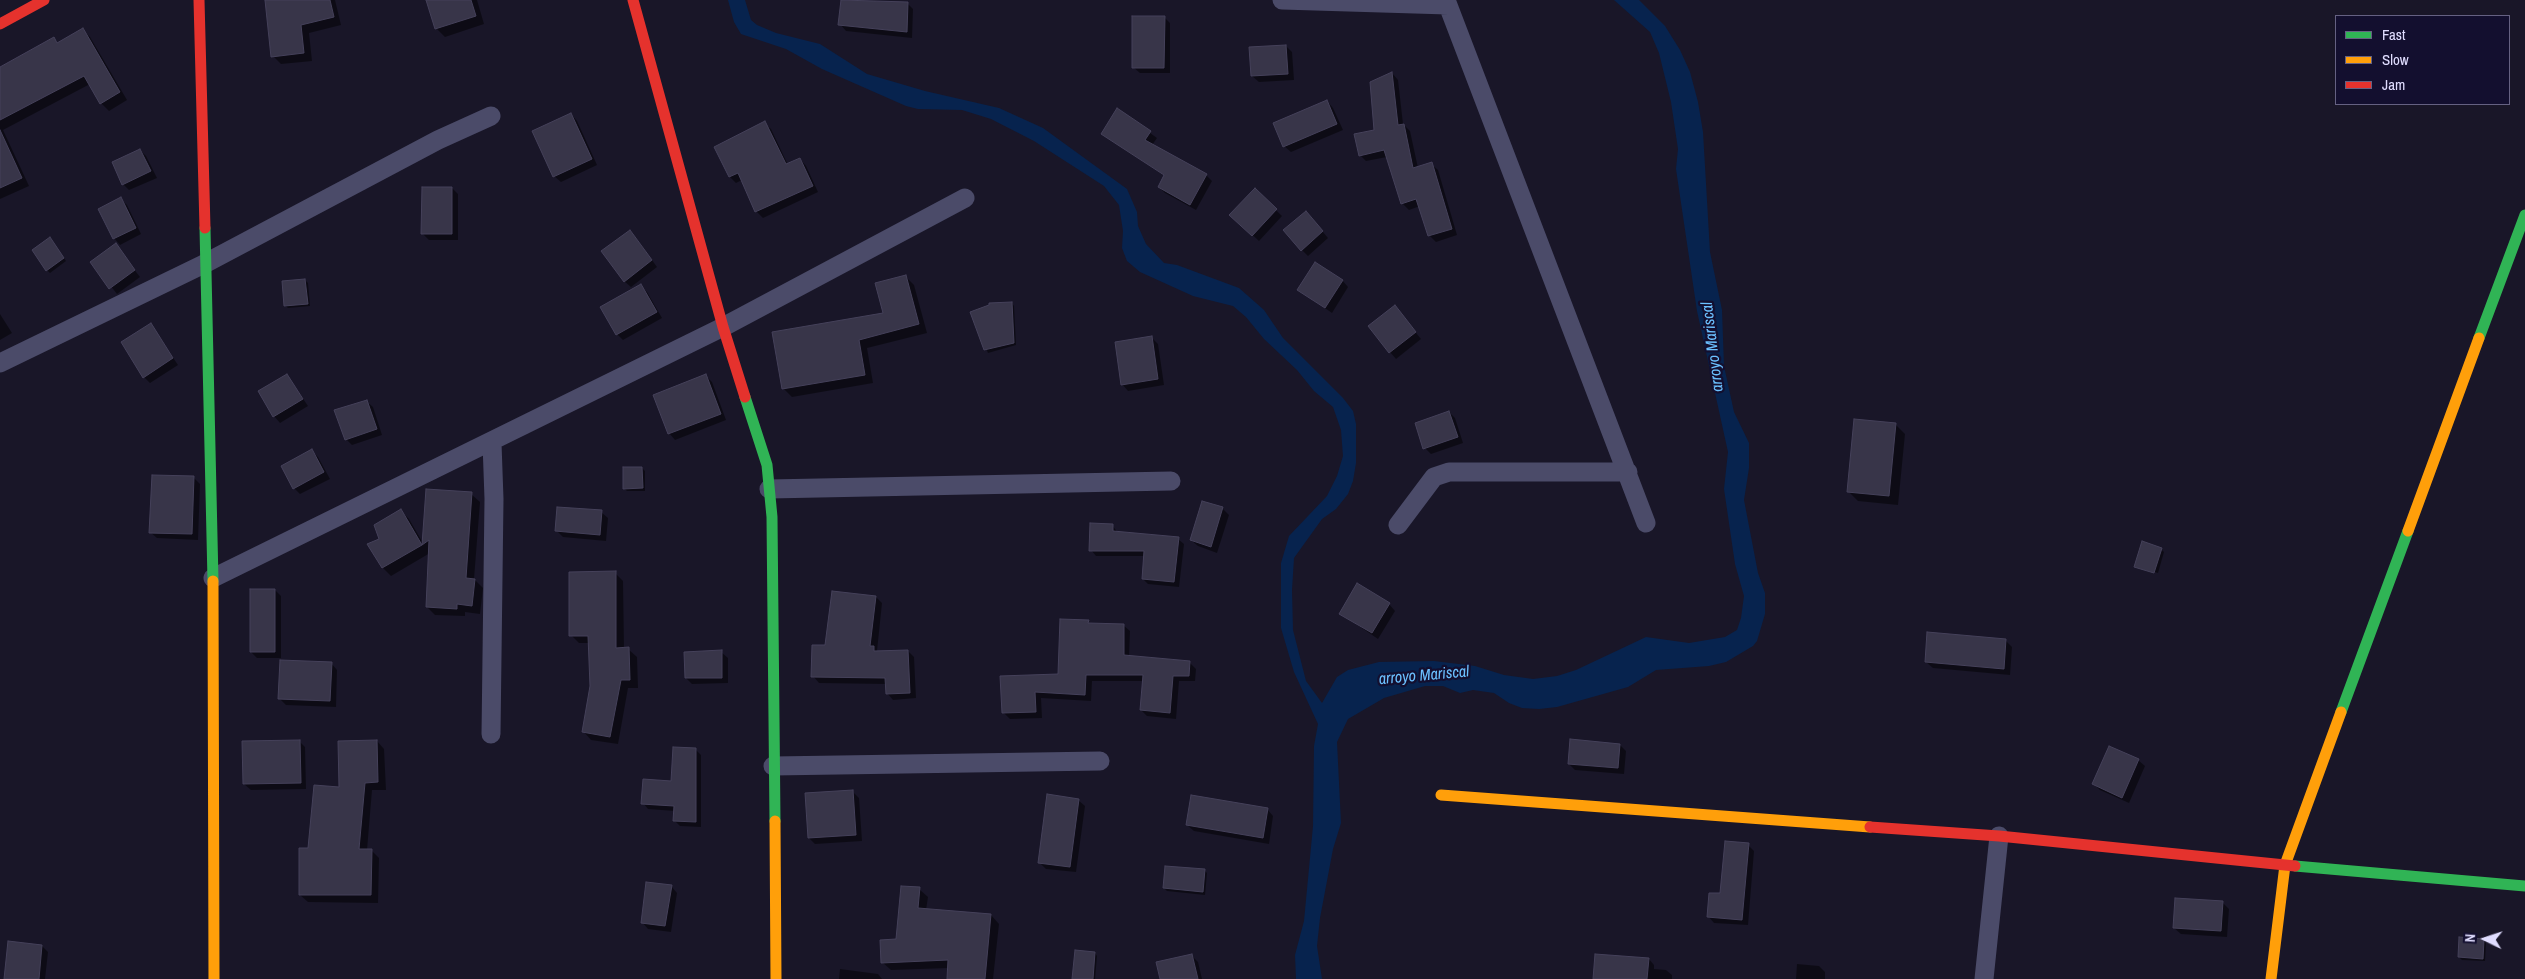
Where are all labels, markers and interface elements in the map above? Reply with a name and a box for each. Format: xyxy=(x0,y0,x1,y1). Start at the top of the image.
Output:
legend xyxy=(2335,15,2510,105)
text: Fast xyxy=(2382,24,2405,45)
text: Slow xyxy=(2382,49,2409,70)
text: Jam xyxy=(2382,74,2405,95)
water label: arroyo Mariscal xyxy=(1698,301,1728,393)
water label: arroyo Mariscal xyxy=(1378,662,1470,690)
north arrow xyxy=(2460,914,2510,964)
text: N xyxy=(2461,933,2479,943)

